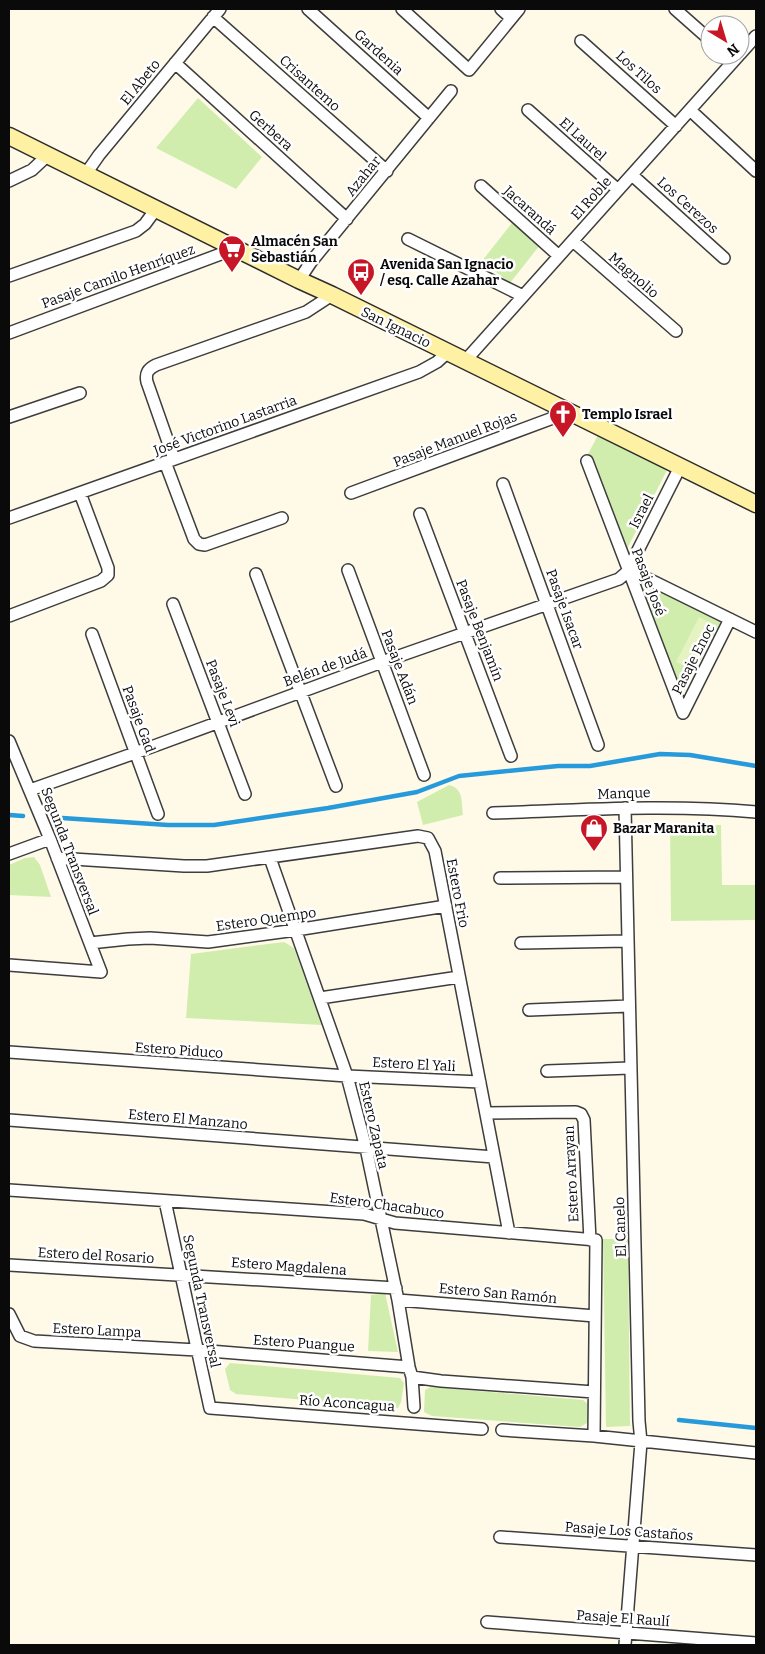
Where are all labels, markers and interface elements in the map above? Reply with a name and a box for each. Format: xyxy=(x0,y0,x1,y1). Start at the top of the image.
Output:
north arrow xyxy=(700,15,750,65)
street label: Gardenia xyxy=(351,26,407,79)
text: N xyxy=(723,40,742,60)
street label: Los Tilos xyxy=(612,47,665,97)
street label: Crisantemo xyxy=(276,52,344,115)
street label: El Abeto xyxy=(117,56,164,109)
street label: Gerbera xyxy=(245,106,296,155)
street label: El Laurel xyxy=(556,114,610,165)
street label: Azahar xyxy=(342,153,385,200)
street label: El Roble xyxy=(568,173,615,223)
street label: Los Cerezos xyxy=(654,173,722,237)
street label: Jacarandá xyxy=(499,182,560,239)
place label: Almacén San Sebastián xyxy=(251,233,338,266)
supermarket icon: Almacén San Sebastián xyxy=(217,234,247,273)
street label: Pasaje Camilo Henríquez xyxy=(39,241,197,312)
street label: Magnolio xyxy=(605,249,662,302)
place label: Avenida San Ignacio / esq. Calle Azahar xyxy=(379,256,514,289)
bus stop icon: Avenida San Ignacio / esq. Calle Azahar xyxy=(346,257,376,296)
street label: San Ignacio xyxy=(358,303,433,352)
street label: José Victorino Lastarria xyxy=(150,392,299,460)
church icon: Templo Israel xyxy=(548,399,578,438)
place label: Templo Israel xyxy=(582,406,673,423)
street label: Pasaje Manuel Rojas xyxy=(391,408,519,471)
street label: Israel xyxy=(626,491,657,531)
street label: Pasaje José xyxy=(628,546,669,618)
street label: Pasaje Isacar xyxy=(542,567,587,652)
street label: Pasaje Benjamín xyxy=(452,577,507,684)
street label: Pasaje Enoc xyxy=(668,621,718,697)
street label: Pasaje Adán xyxy=(378,627,422,707)
street label: Belén de Judá xyxy=(281,644,370,690)
street label: Pasaje Levi xyxy=(202,657,243,729)
street label: Pasaje Gad xyxy=(119,683,159,755)
street label: Manque xyxy=(597,784,651,803)
street label: Segunda Transversal xyxy=(37,785,102,918)
shop icon: Bazar Maranita xyxy=(579,813,609,852)
place label: Bazar Maranita xyxy=(613,820,715,837)
street label: Estero Frio xyxy=(442,857,473,929)
street label: Estero Quempo xyxy=(215,904,317,935)
street label: Estero Piduco xyxy=(134,1039,224,1062)
street label: Estero El Yali xyxy=(372,1054,456,1075)
street label: Estero Zapata xyxy=(355,1080,392,1171)
street label: Estero El Manzano xyxy=(127,1106,248,1133)
street label: Estero Arrayan xyxy=(560,1125,583,1223)
street label: Estero Chacabuco xyxy=(328,1189,445,1222)
street label: El Canelo xyxy=(611,1196,630,1258)
street label: Segunda Transversal xyxy=(179,1233,224,1369)
street label: Estero del Rosario xyxy=(37,1244,155,1267)
street label: Estero Magdalena xyxy=(231,1254,348,1279)
street label: Estero San Ramón xyxy=(438,1280,558,1307)
street label: Estero Lampa xyxy=(52,1320,142,1341)
street label: Estero Puangue xyxy=(253,1331,355,1356)
street label: Río Aconcagua xyxy=(298,1392,396,1415)
street label: Pasaje Los Castaños xyxy=(564,1519,694,1544)
street label: Pasaje El Raulí xyxy=(576,1607,671,1630)

